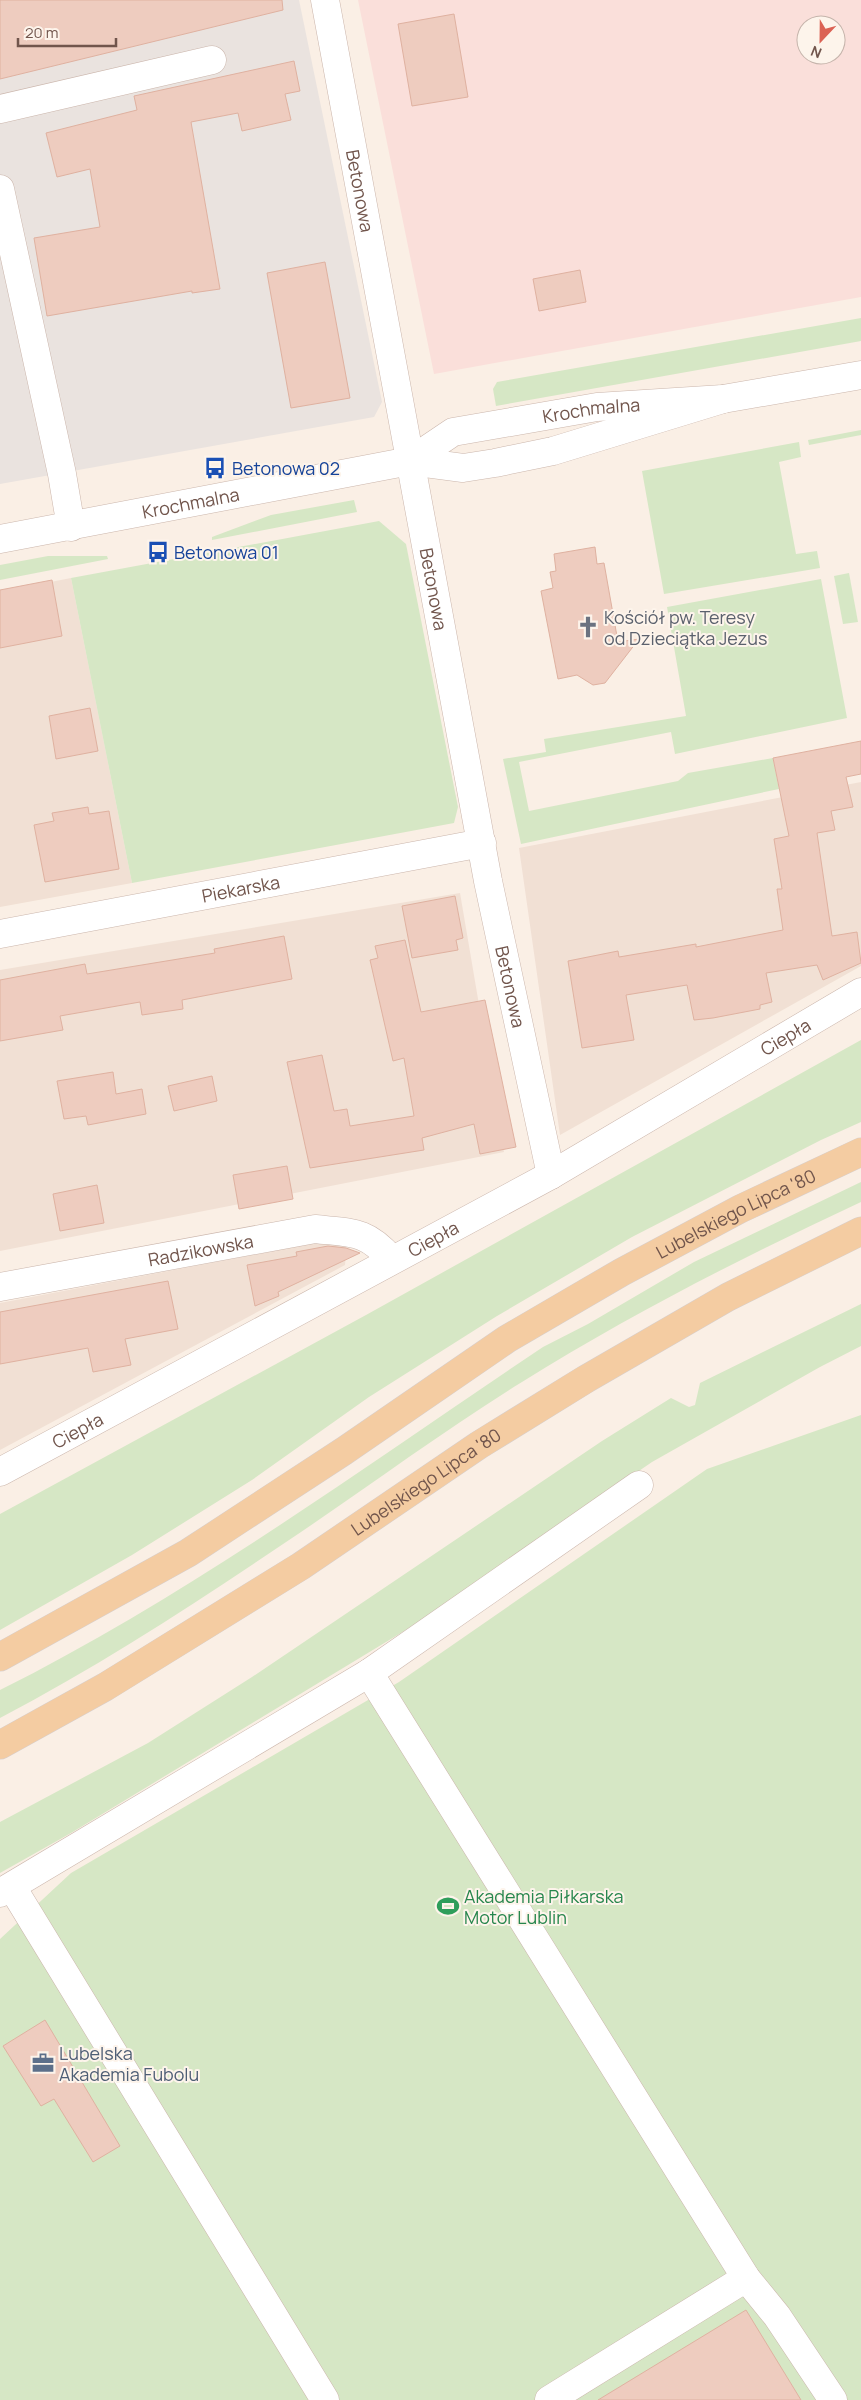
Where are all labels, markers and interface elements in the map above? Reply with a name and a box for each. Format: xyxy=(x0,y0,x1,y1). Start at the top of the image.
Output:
scale bar xyxy=(18,15,115,47)
north arrow xyxy=(796,15,846,65)
text: 20 m xyxy=(25,22,58,43)
text: N xyxy=(808,42,824,63)
street label: Betonowa xyxy=(341,148,380,234)
street label: Krochmalna xyxy=(540,392,641,428)
bus stop icon: Betonowa 02 xyxy=(202,455,228,481)
place label: Betonowa 02 xyxy=(232,456,340,480)
street label: Krochmalna xyxy=(140,482,241,524)
bus stop icon: Betonowa 01 xyxy=(145,539,171,565)
place label: Betonowa 01 xyxy=(174,540,279,564)
street label: Betonowa xyxy=(415,546,453,632)
place label: Kościół pw. Teresy od Dzieciątka Jezus xyxy=(604,605,767,650)
church icon: Kościół pw. Teresy od Dzieciątka Jezus xyxy=(575,614,601,640)
street label: Piekarska xyxy=(200,869,282,908)
street label: Betonowa xyxy=(490,943,531,1030)
street label: Ciepła xyxy=(756,1013,815,1061)
street label: Lubelskiego Lipca '80 xyxy=(651,1163,820,1264)
street label: Ciepła xyxy=(403,1215,463,1262)
street label: Radzikowska xyxy=(146,1229,255,1272)
street label: Ciepła xyxy=(48,1407,107,1454)
street label: Lubelskiego Lipca '80 xyxy=(346,1422,505,1541)
place label: Akademia Piłkarska Motor Lublin xyxy=(464,1884,624,1929)
sports icon: Akademia Piłkarska Motor Lublin xyxy=(435,1893,461,1919)
place label: Lubelska Akademia Fubolu xyxy=(59,2041,199,2086)
office icon: Lubelska Akademia Fubolu xyxy=(30,2050,56,2076)

